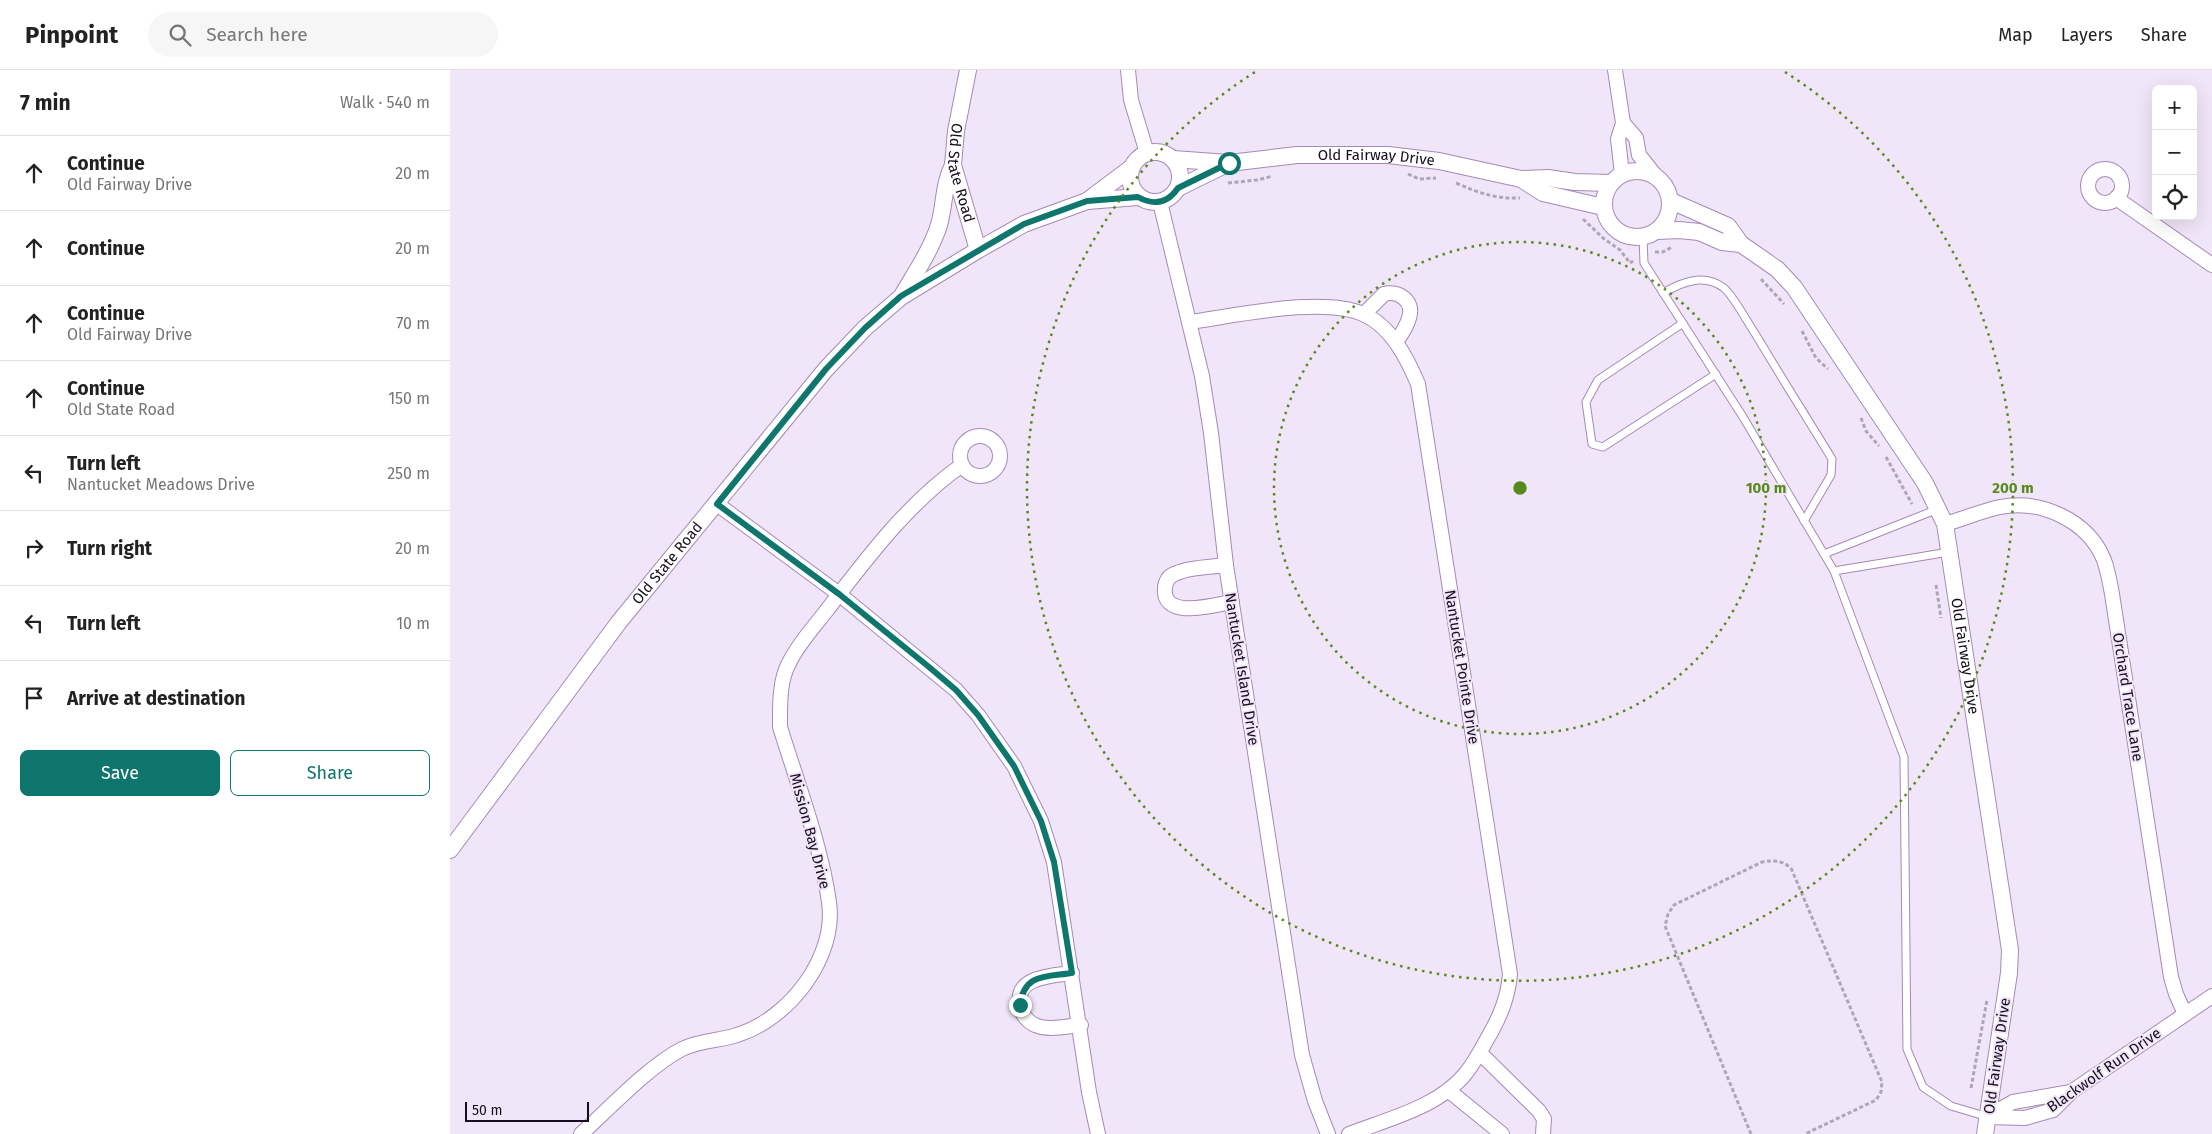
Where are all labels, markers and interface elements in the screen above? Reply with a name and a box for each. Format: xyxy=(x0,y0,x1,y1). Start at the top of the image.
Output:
search box xyxy=(148,12,498,57)
text: Pinpoint xyxy=(25,21,118,49)
icon: search xyxy=(166,21,194,49)
text: Search here xyxy=(206,23,308,46)
text: Map xyxy=(1998,24,2033,46)
text: Layers xyxy=(2061,24,2113,46)
text: Share xyxy=(2141,24,2187,46)
map controls xyxy=(2152,85,2197,220)
button: + xyxy=(2152,85,2197,130)
text: 7 min xyxy=(20,90,71,116)
text: Walk · 540 m xyxy=(340,93,430,112)
street label: Old State Road xyxy=(944,122,978,225)
button: − xyxy=(2152,130,2197,175)
street label: Old Fairway Drive xyxy=(1318,146,1436,169)
text: Continue xyxy=(67,152,145,175)
route start xyxy=(1218,152,1241,175)
icon: ahead xyxy=(20,159,48,187)
text: 20 m xyxy=(395,164,430,183)
text: Old Fairway Drive xyxy=(67,175,192,194)
button: locate xyxy=(2152,175,2197,220)
icon: ahead xyxy=(20,234,48,262)
text: Continue xyxy=(67,237,145,260)
text: 20 m xyxy=(395,239,430,258)
text: Continue xyxy=(67,302,145,325)
icon: ahead xyxy=(20,309,48,337)
text: 70 m xyxy=(396,314,430,333)
text: Old Fairway Drive xyxy=(67,325,192,344)
text: Continue xyxy=(67,377,145,400)
icon: ahead xyxy=(20,384,48,412)
text: 150 m xyxy=(388,389,430,408)
text: Old State Road xyxy=(67,400,175,419)
text: Turn left xyxy=(67,452,141,475)
icon: left xyxy=(20,459,48,487)
text: 250 m xyxy=(387,464,430,483)
text: Nantucket Meadows Drive xyxy=(67,475,255,494)
centre of rings xyxy=(1511,479,1529,497)
text: 100 m xyxy=(1746,479,1786,497)
text: 200 m xyxy=(1992,479,2034,497)
street label: Old State Road xyxy=(628,518,706,608)
icon: right xyxy=(20,534,48,562)
text: Turn right xyxy=(67,537,152,560)
text: 20 m xyxy=(395,539,430,558)
street label: Nantucket Pointe Drive xyxy=(1441,588,1483,746)
street label: Nantucket Island Drive xyxy=(1221,591,1263,747)
street label: Old Fairway Drive xyxy=(1947,597,1983,715)
icon: left xyxy=(20,609,48,637)
text: Turn left xyxy=(67,612,141,635)
text: 10 m xyxy=(396,614,430,633)
street label: Orchard Trace Lane xyxy=(2109,631,2147,763)
icon: arrive xyxy=(20,684,48,712)
text: Arrive at destination xyxy=(67,687,246,710)
button: Save xyxy=(20,750,220,796)
button: Share xyxy=(230,750,430,796)
street label: Mission Bay Drive xyxy=(786,771,834,891)
route end xyxy=(1009,994,1032,1017)
street label: Old Fairway Drive xyxy=(1980,997,2014,1115)
street label: Blackwolf Run Drive xyxy=(2044,1024,2164,1116)
scale bar xyxy=(465,1099,589,1122)
text: 50 m xyxy=(472,1102,503,1119)

